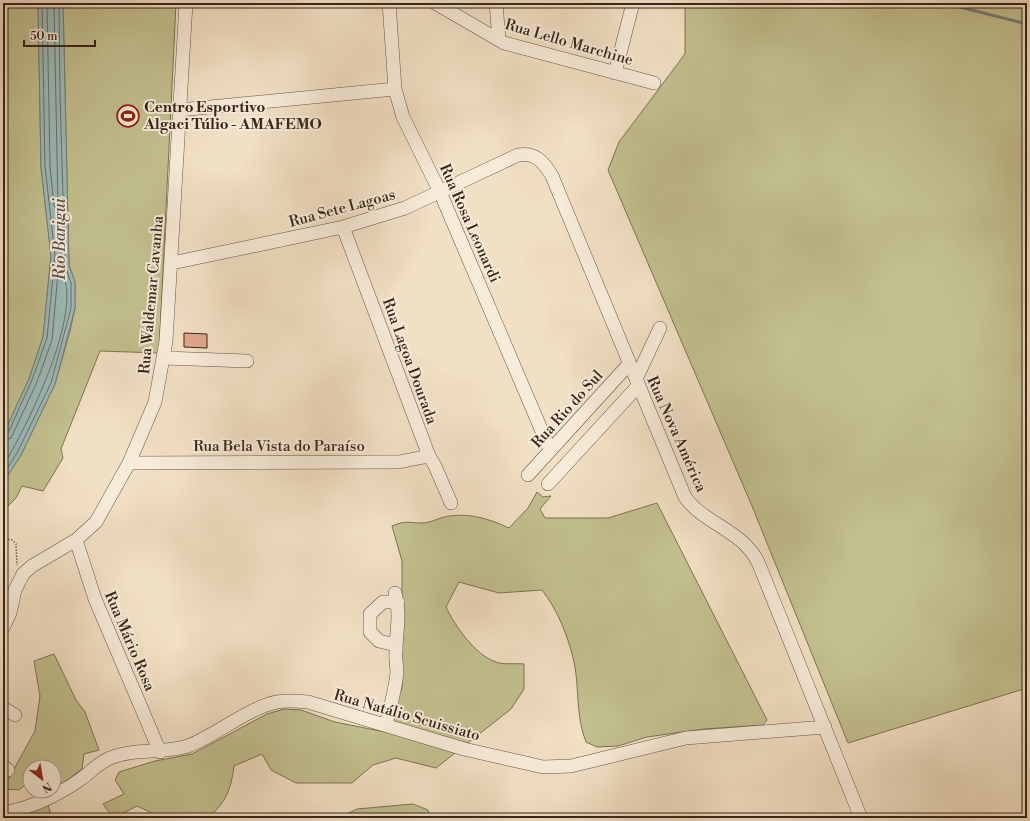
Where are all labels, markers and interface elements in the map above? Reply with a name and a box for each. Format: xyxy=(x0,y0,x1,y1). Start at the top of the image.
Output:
street label: Rua Lello Marchine xyxy=(503,15,635,70)
scale bar xyxy=(24,22,95,48)
text: 50 m xyxy=(30,29,58,44)
place label: Centro Esportivo Algaci Túlio - AMAFEMO xyxy=(143,98,322,134)
sports icon: Centro Esportivo Algaci Túlio - AMAFEMO xyxy=(115,103,141,129)
street label: Rua Rosa Leonardi xyxy=(435,161,504,285)
street label: Rua Sete Lagoas xyxy=(287,185,397,232)
water label: Rio Barigui xyxy=(50,198,70,281)
street label: Rua Waldemar Cavanha xyxy=(135,215,168,375)
street label: Rua Lagoa Dourada xyxy=(378,296,441,427)
street label: Rua Rio do Sul xyxy=(527,366,608,452)
street label: Rua Nova América xyxy=(643,373,711,495)
street label: Rua Bela Vista do Paraíso xyxy=(193,437,365,456)
street label: Rua Mário Rosa xyxy=(100,588,159,694)
street label: Rua Natálio Scuissiato xyxy=(332,686,482,745)
north arrow xyxy=(22,759,62,799)
text: N xyxy=(39,778,54,795)

